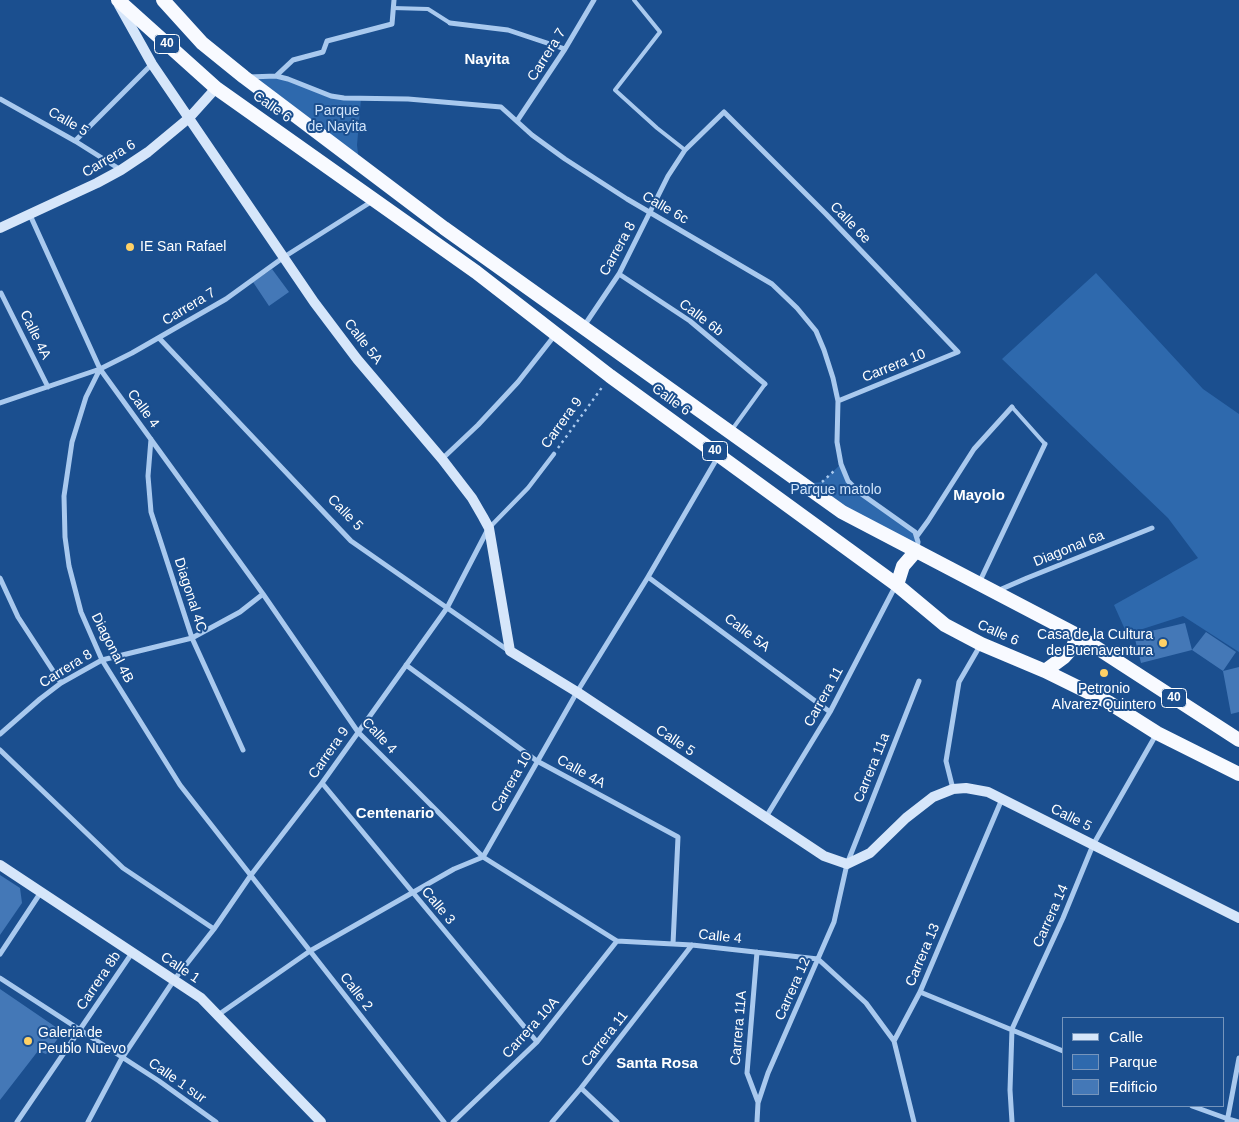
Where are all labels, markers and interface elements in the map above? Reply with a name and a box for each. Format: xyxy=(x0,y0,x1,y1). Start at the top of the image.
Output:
street label: Carrera 7 xyxy=(524,25,570,85)
road number: 40 xyxy=(154,34,180,54)
district label: Nayita xyxy=(464,51,510,69)
street label: Calle 6 xyxy=(249,88,295,126)
park label: Parque de Nayita xyxy=(307,103,367,136)
street label: Calle 5 xyxy=(45,104,91,140)
street label: Carrera 6 xyxy=(79,137,139,181)
street label: Calle 6c xyxy=(639,188,691,228)
street label: Calle 6e xyxy=(826,199,874,247)
street label: Carrera 8 xyxy=(596,219,640,279)
place label: IE San Rafael xyxy=(140,239,226,255)
marker: IE San Rafael xyxy=(124,241,136,253)
street label: Carrera 7 xyxy=(159,285,219,329)
street label: Calle 6b xyxy=(675,296,727,340)
street label: Calle 4A xyxy=(16,308,54,362)
street label: Calle 5A xyxy=(340,316,386,368)
street label: Carrera 10 xyxy=(860,346,928,386)
street label: Calle 6 xyxy=(648,380,694,420)
street label: Calle 4 xyxy=(123,386,163,432)
street label: Carrera 9 xyxy=(538,394,586,452)
road number: 40 xyxy=(702,442,728,461)
park label: Parque matolo xyxy=(790,482,882,498)
district label: Mayolo xyxy=(953,487,1005,505)
street label: Calle 5 xyxy=(324,491,366,535)
street label: Diagonal 6a xyxy=(1031,527,1107,571)
street label: Diagonal 4C xyxy=(170,556,210,634)
street label: Diagonal 4B xyxy=(87,610,137,686)
street label: Calle 5A xyxy=(721,610,773,656)
street label: Calle 6 xyxy=(975,616,1021,650)
place label: Casa de la Cultura de Buenaventura xyxy=(1037,627,1153,660)
marker: Casa de la Cultura de Buenaventura xyxy=(1157,637,1169,649)
street label: Carrera 8 xyxy=(36,646,96,692)
street label: Carrera 11 xyxy=(801,664,847,730)
marker: Petronio Alvarez Quintero xyxy=(1098,667,1110,679)
place label: Petronio Alvarez Quintero xyxy=(1052,681,1156,714)
road number: 40 xyxy=(1162,688,1186,708)
street label: Calle 4 xyxy=(358,714,400,758)
street label: Calle 5 xyxy=(652,722,698,760)
street label: Carrera 9 xyxy=(305,724,353,782)
street label: Carrera 11a xyxy=(850,731,894,805)
street label: Carrera 10 xyxy=(488,749,536,815)
street label: Calle 4A xyxy=(554,752,608,792)
street label: Calle 5 xyxy=(1048,801,1094,835)
district label: Centenario xyxy=(356,805,434,823)
street label: Carrera 14 xyxy=(1030,882,1072,950)
street label: Calle 3 xyxy=(418,884,458,928)
street label: Carrera 13 xyxy=(902,921,944,989)
street label: Calle 4 xyxy=(697,926,743,948)
street label: Carrera 8b xyxy=(73,949,125,1013)
street label: Calle 1 xyxy=(157,949,203,987)
street label: Carrera 12 xyxy=(772,955,814,1023)
street label: Calle 2 xyxy=(336,970,376,1014)
street label: Carrera 11A xyxy=(727,990,751,1066)
street label: Carrera 10A xyxy=(499,994,563,1062)
street label: Carrera 11 xyxy=(578,1008,632,1070)
legend xyxy=(1062,1017,1224,1107)
place label: Galeria de Peublo Nuevo xyxy=(38,1025,126,1058)
text: Calle xyxy=(1109,1028,1143,1045)
marker: Galeria de Peublo Nuevo xyxy=(22,1035,34,1047)
text: Parque xyxy=(1109,1053,1157,1070)
street label: Calle 1 sur xyxy=(145,1055,209,1107)
district label: Santa Rosa xyxy=(616,1055,698,1073)
text: Edificio xyxy=(1109,1078,1157,1095)

